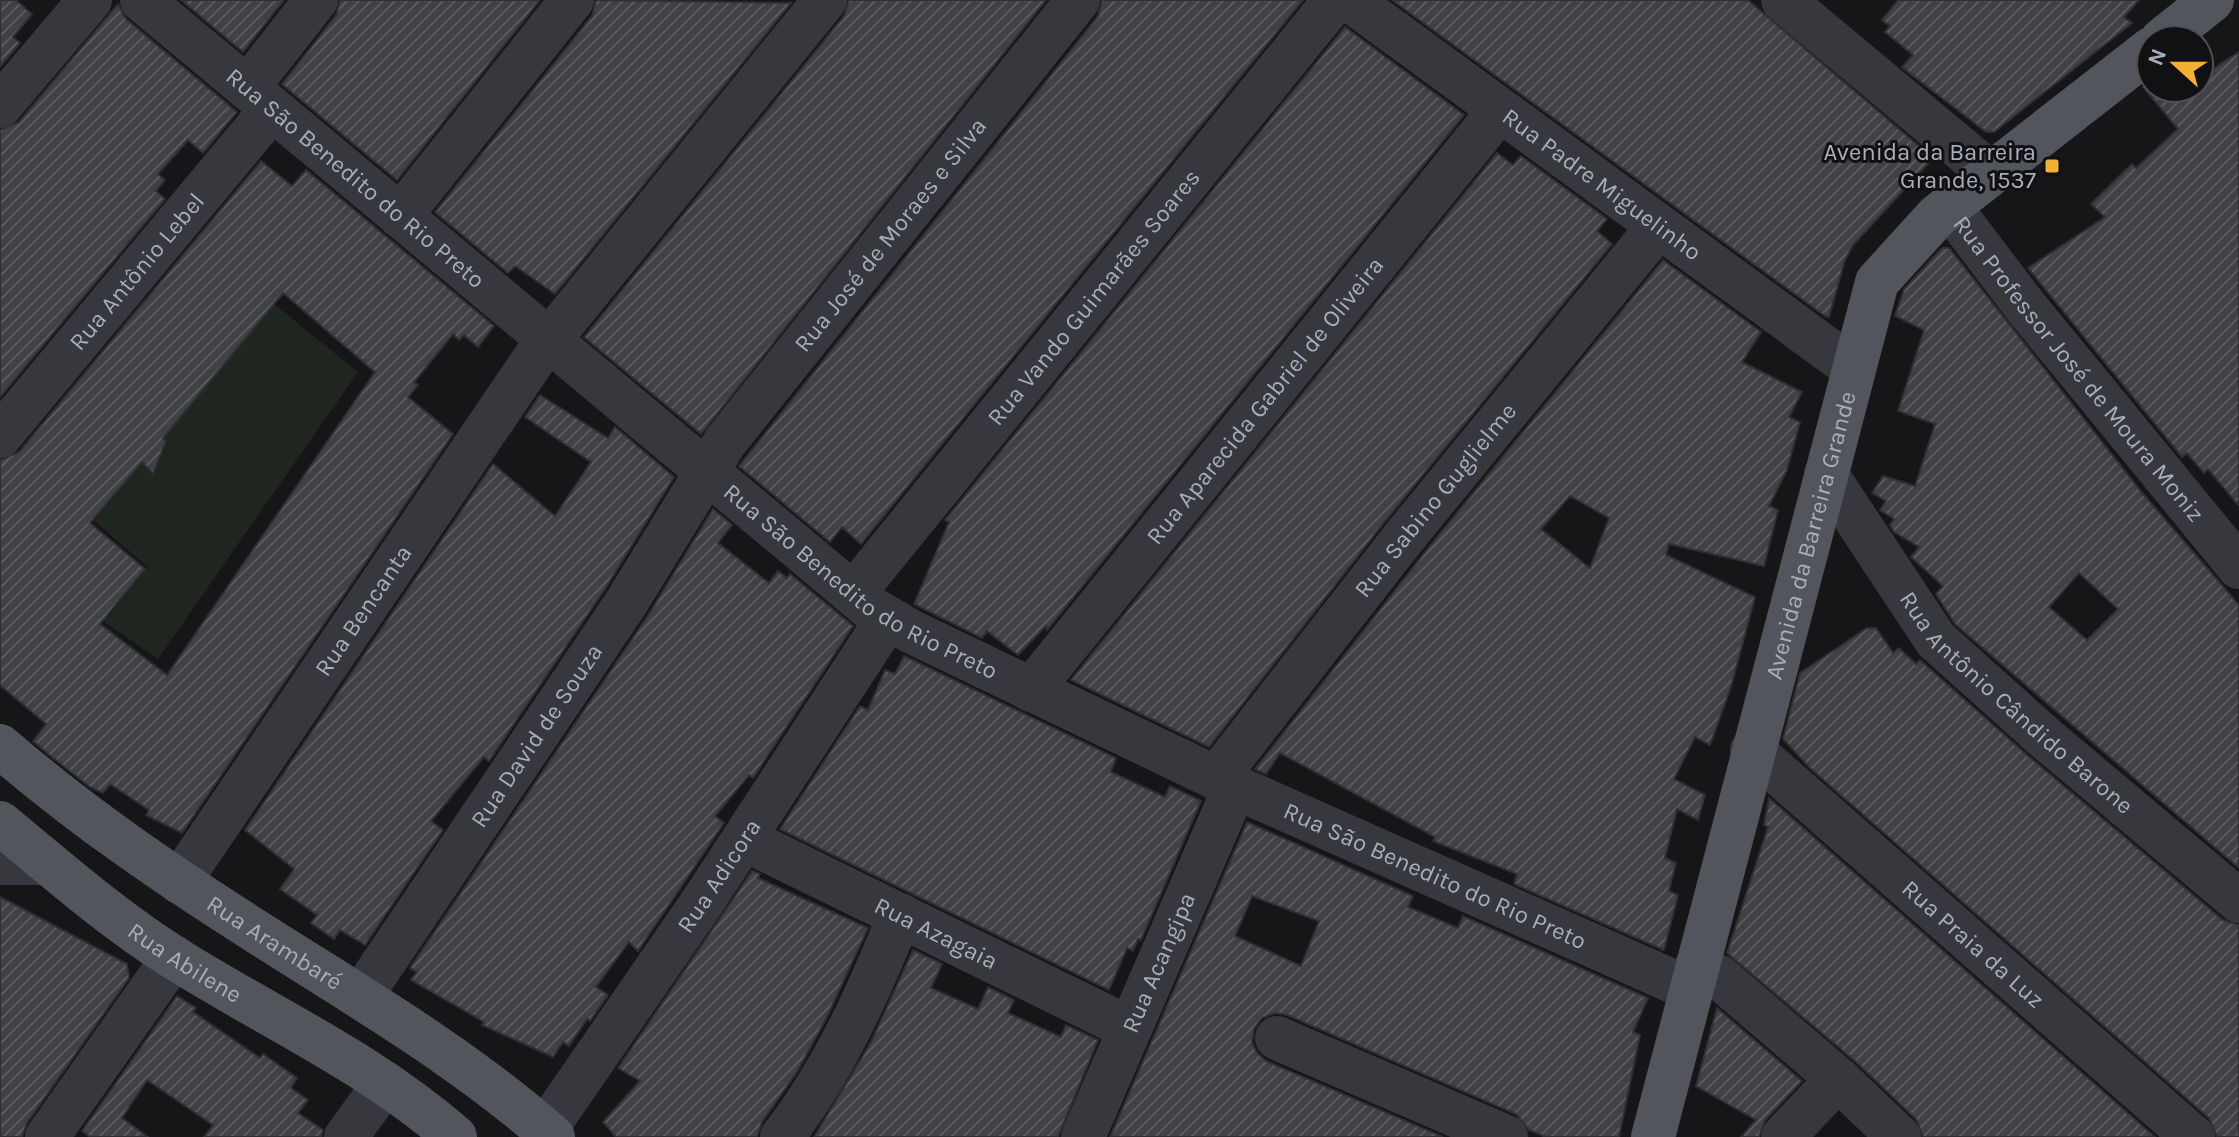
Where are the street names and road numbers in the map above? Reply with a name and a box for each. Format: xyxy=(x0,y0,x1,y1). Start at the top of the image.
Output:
street label: Rua São Benedito do Rio Preto xyxy=(220,62,490,294)
street label: Rua Padre Miguelinho xyxy=(1497,102,1707,266)
street label: Rua José de Moraes e Silva xyxy=(788,112,992,358)
street label: Rua Vando Guimarães Soares xyxy=(982,164,1206,431)
street label: Rua Antônio Lebel xyxy=(63,187,210,356)
street label: Rua Professor José de Moura Moniz xyxy=(1947,210,2210,527)
street label: Rua Aparecida Gabriel de Oliveira xyxy=(1140,251,1389,550)
street label: Avenida da Barreira Grande xyxy=(1760,388,1862,682)
street label: Rua Sabino Guglielme xyxy=(1348,397,1522,603)
street label: Rua São Benedito do Rio Preto xyxy=(718,478,1002,685)
street label: Rua Bencanta xyxy=(309,540,418,681)
street label: Rua Antônio Cândido Barone xyxy=(1894,586,2139,820)
street label: Rua David de Souza xyxy=(465,639,608,833)
street label: Rua São Benedito do Rio Preto xyxy=(1279,796,1591,955)
street label: Rua Adicora xyxy=(671,814,767,938)
street label: Rua Praia da Luz xyxy=(1896,874,2050,1014)
street label: Rua Acangipa xyxy=(1116,888,1201,1037)
street label: Rua Arambaré xyxy=(201,889,347,996)
street label: Rua Azagaia xyxy=(870,891,1002,975)
street label: Rua Abilene xyxy=(122,917,247,1009)

